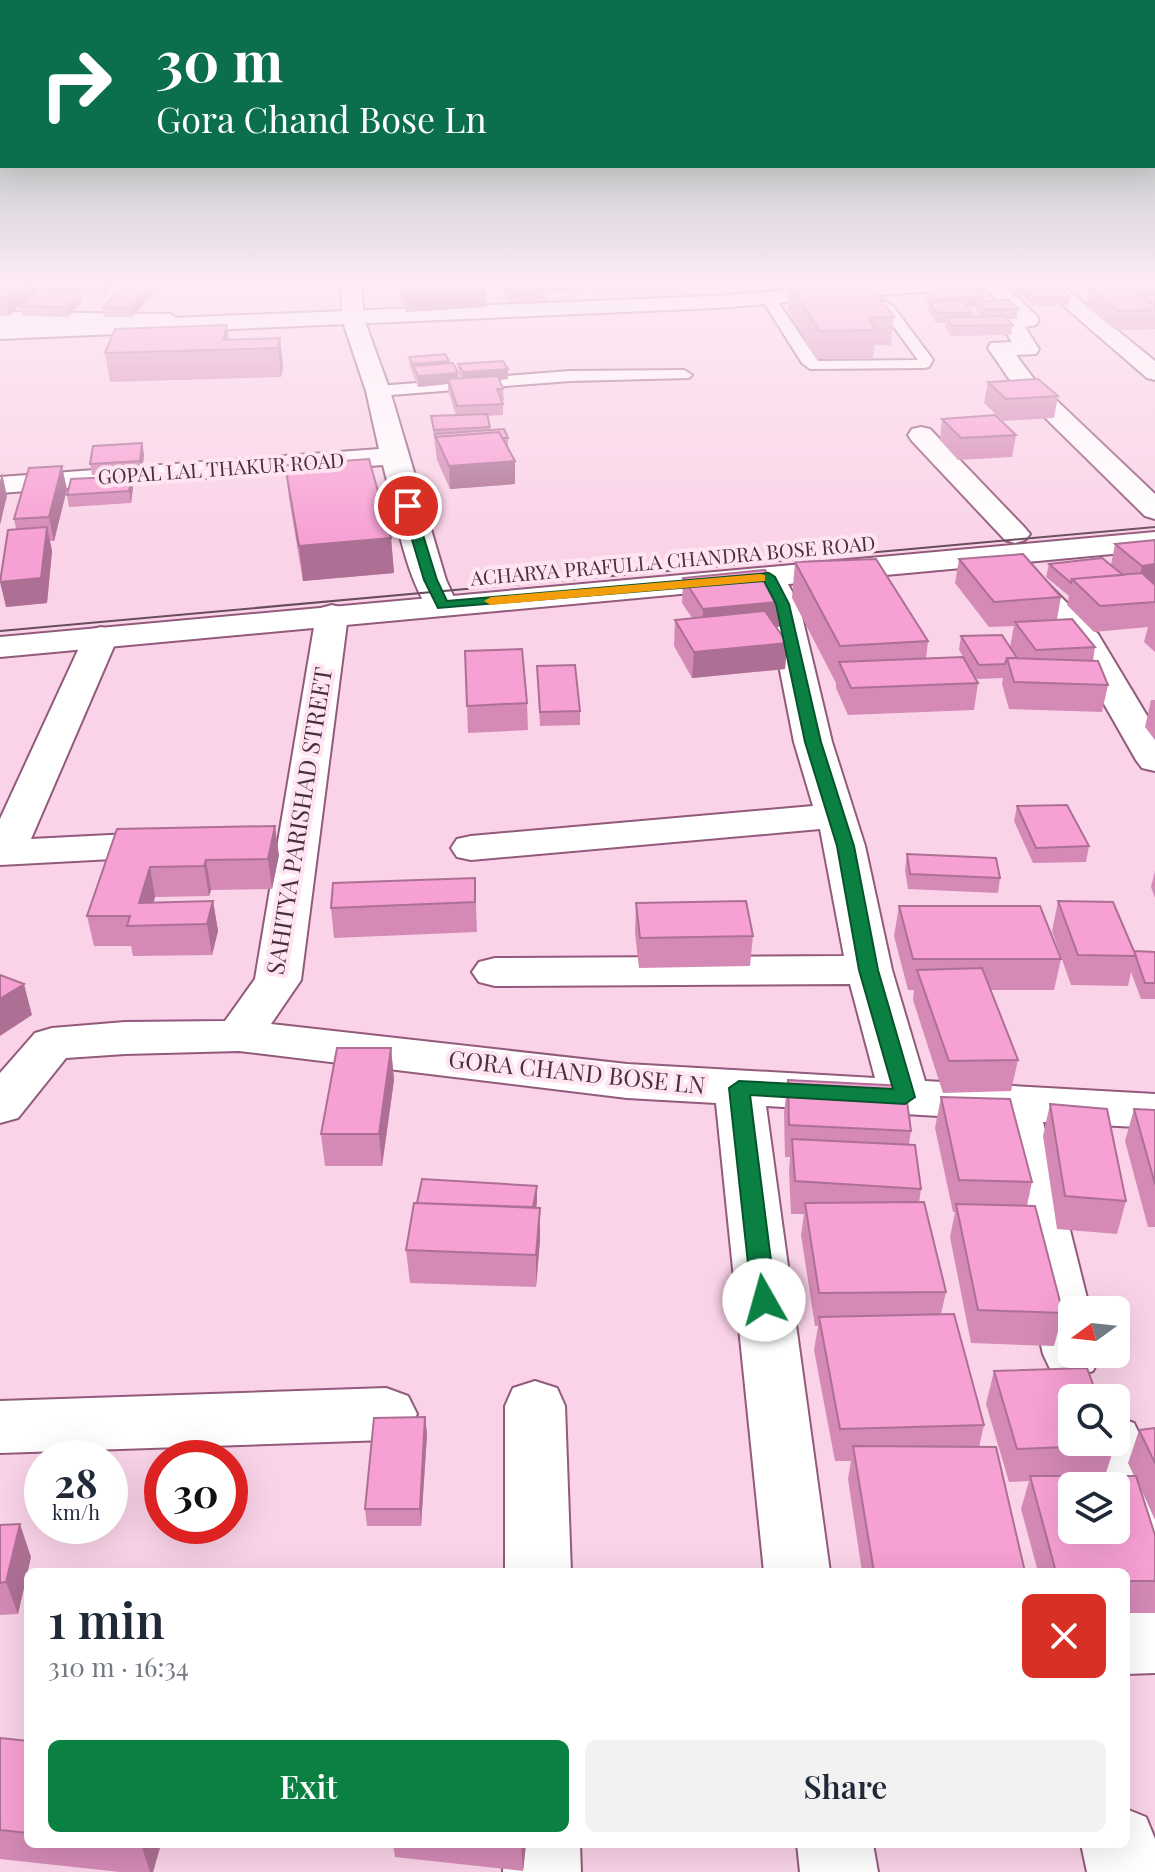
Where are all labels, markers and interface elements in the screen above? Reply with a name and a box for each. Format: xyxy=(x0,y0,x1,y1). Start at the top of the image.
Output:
text: 30 m xyxy=(156,22,283,97)
icon: right xyxy=(24,32,128,136)
text: Gora Chand Bose Ln xyxy=(156,94,487,142)
street label: GOPAL LAL THAKUR ROAD xyxy=(97,445,345,490)
pin xyxy=(374,472,442,540)
icon: arrive xyxy=(386,484,430,528)
street label: ACHARYA PRAFULLA CHANDRA BOSE ROAD xyxy=(468,528,876,591)
street label: SAHITYA PARISHAD STREET xyxy=(258,665,338,977)
street label: GORA CHAND BOSE LN xyxy=(447,1042,707,1100)
position arrow xyxy=(722,1258,806,1342)
north arrow xyxy=(1058,1296,1130,1368)
map controls xyxy=(1058,1296,1130,1544)
button: search xyxy=(1058,1384,1130,1456)
speed limit sign: 30 xyxy=(144,1440,248,1544)
text: 28 xyxy=(54,1455,98,1508)
button: layers xyxy=(1058,1472,1130,1544)
text: km/h xyxy=(52,1498,100,1525)
text: 1 min xyxy=(48,1587,165,1651)
button: close xyxy=(1022,1594,1106,1678)
text: 310 m · 16:34 xyxy=(48,1649,189,1684)
button: Exit xyxy=(48,1740,569,1832)
button: Share xyxy=(585,1740,1106,1832)

